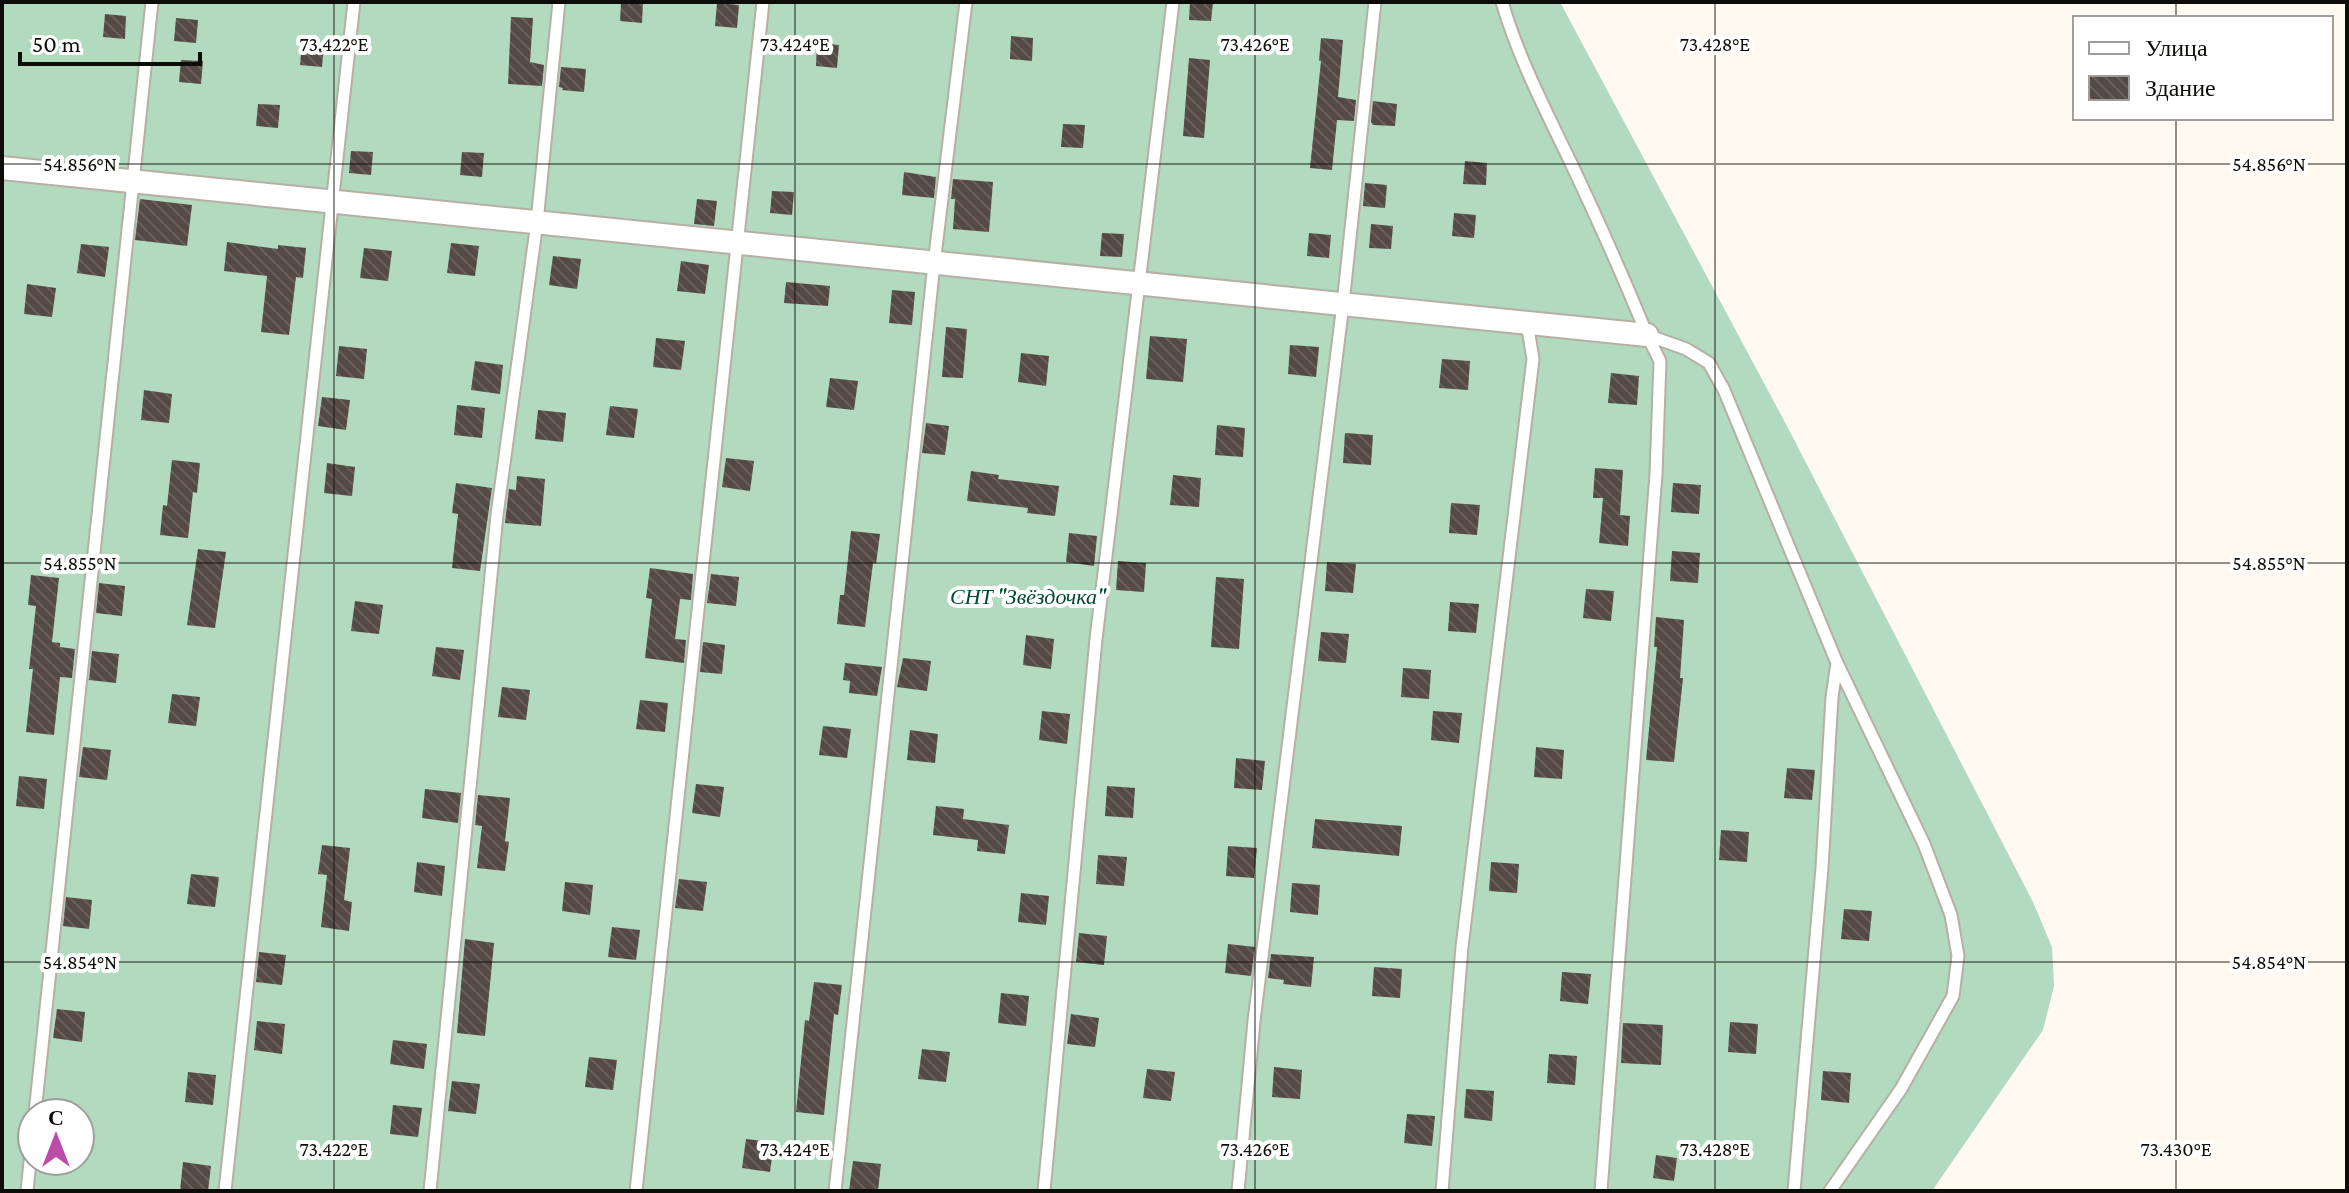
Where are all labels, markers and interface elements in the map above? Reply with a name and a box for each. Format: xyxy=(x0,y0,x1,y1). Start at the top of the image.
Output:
scale bar xyxy=(20,16,200,66)
legend xyxy=(2073,16,2333,120)
text: 50 m xyxy=(32,30,81,57)
text: 73.422°E xyxy=(300,33,369,55)
text: 73.424°E xyxy=(760,33,830,55)
text: 73.426°E xyxy=(1220,33,1290,55)
text: 73.428°E xyxy=(1680,33,1750,55)
text: Улица xyxy=(2145,34,2208,61)
text: Здание xyxy=(2145,74,2216,101)
text: 54.856°N xyxy=(43,153,117,175)
text: 54.856°N xyxy=(2232,153,2306,175)
text: 54.855°N xyxy=(43,552,117,574)
text: 54.855°N xyxy=(2232,552,2306,574)
park label: СНТ "Звёздочка" xyxy=(950,584,1107,609)
text: 54.854°N xyxy=(43,951,117,973)
text: 54.854°N xyxy=(2232,951,2306,973)
north arrow xyxy=(16,1097,96,1177)
text: С xyxy=(48,1105,64,1130)
text: 73.422°E xyxy=(300,1138,369,1160)
text: 73.424°E xyxy=(760,1138,830,1160)
text: 73.426°E xyxy=(1220,1138,1290,1160)
text: 73.428°E xyxy=(1680,1138,1750,1160)
text: 73.430°E xyxy=(2140,1138,2212,1160)

